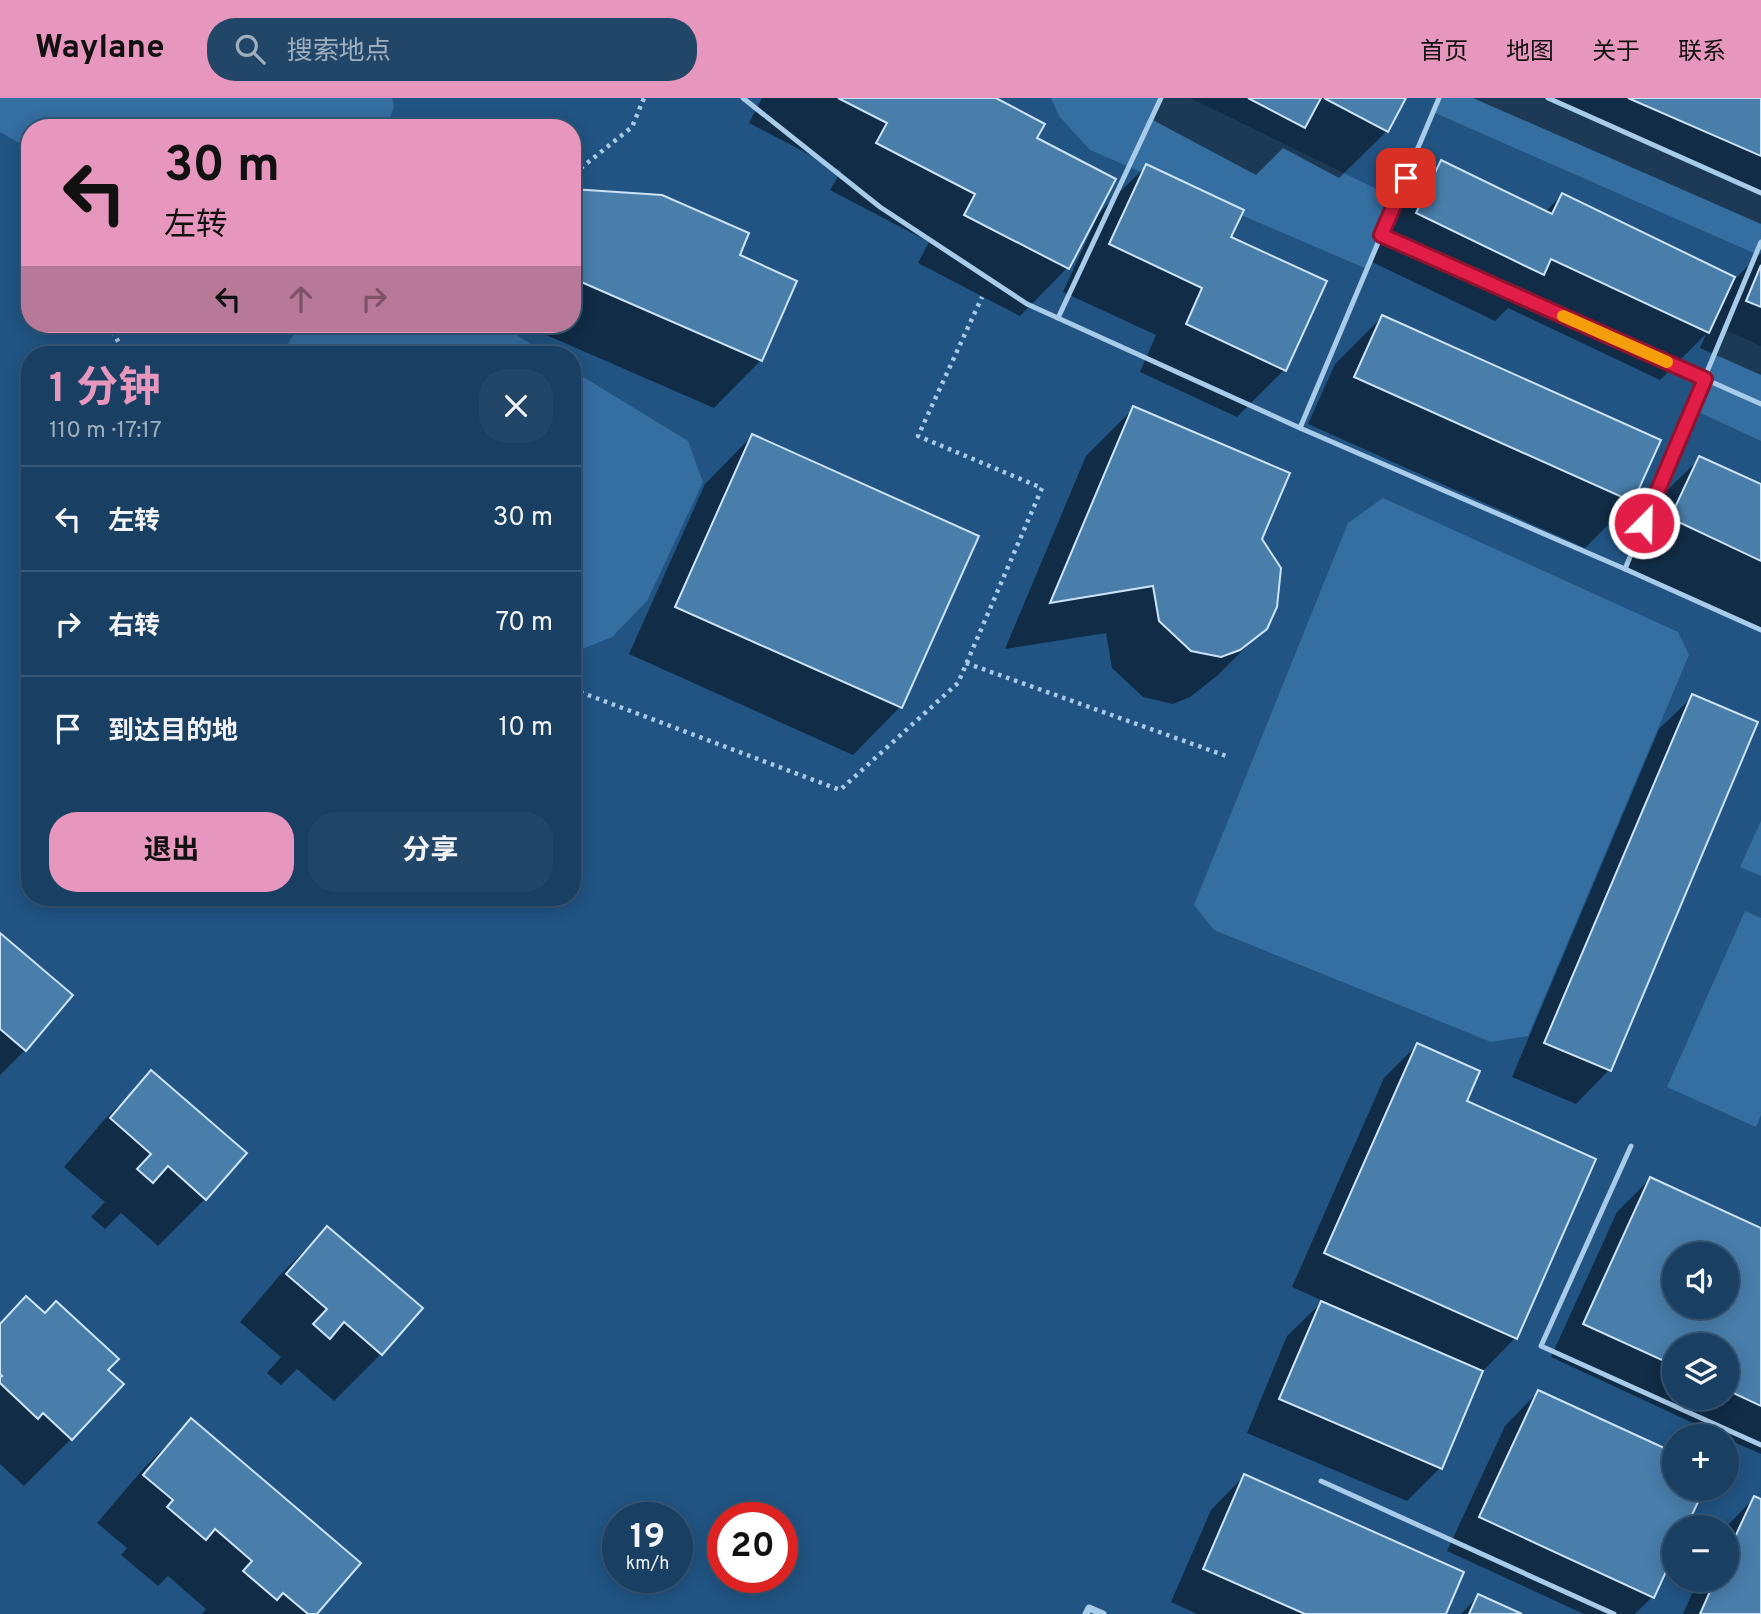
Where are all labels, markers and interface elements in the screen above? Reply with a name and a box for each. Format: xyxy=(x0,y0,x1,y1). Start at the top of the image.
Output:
search box xyxy=(207,18,697,81)
text: Waylane xyxy=(35,28,165,70)
icon: search xyxy=(231,30,269,68)
text: 搜索地点 xyxy=(287,36,391,69)
text: 首页 xyxy=(1420,38,1468,68)
text: 地图 xyxy=(1506,38,1554,68)
text: 关于 xyxy=(1592,38,1640,68)
text: 联系 xyxy=(1678,38,1726,68)
text: 30 m xyxy=(164,137,280,199)
icon: left xyxy=(49,147,140,238)
pin xyxy=(1376,148,1436,208)
icon: arrive xyxy=(1387,159,1425,197)
text: 左转 xyxy=(164,207,228,247)
icon: left xyxy=(209,280,247,318)
icon: ahead xyxy=(282,280,320,318)
icon: right xyxy=(355,280,393,318)
text: 1 分钟 xyxy=(49,364,160,417)
button: close xyxy=(479,369,553,443)
text: 110 m · 17:17 xyxy=(49,417,162,446)
position arrow xyxy=(1607,486,1681,560)
icon: left xyxy=(49,500,87,538)
text: 30 m xyxy=(493,502,553,535)
text: 左转 xyxy=(108,506,160,539)
icon: right xyxy=(49,605,87,643)
text: 70 m xyxy=(495,607,553,640)
text: 右转 xyxy=(108,611,160,644)
icon: arrive xyxy=(49,710,87,748)
text: 10 m xyxy=(498,712,553,745)
text: 到达目的地 xyxy=(108,716,238,749)
button: 退出 xyxy=(49,812,294,892)
button: 分享 xyxy=(308,812,553,892)
map controls xyxy=(1662,1242,1739,1592)
button: sound xyxy=(1662,1242,1739,1319)
button: layers xyxy=(1662,1333,1739,1410)
button: + xyxy=(1662,1424,1739,1501)
speed limit sign: 20 xyxy=(707,1502,798,1593)
button: − xyxy=(1662,1515,1739,1592)
text: 19 xyxy=(630,1516,665,1560)
text: km/h xyxy=(626,1553,669,1576)

